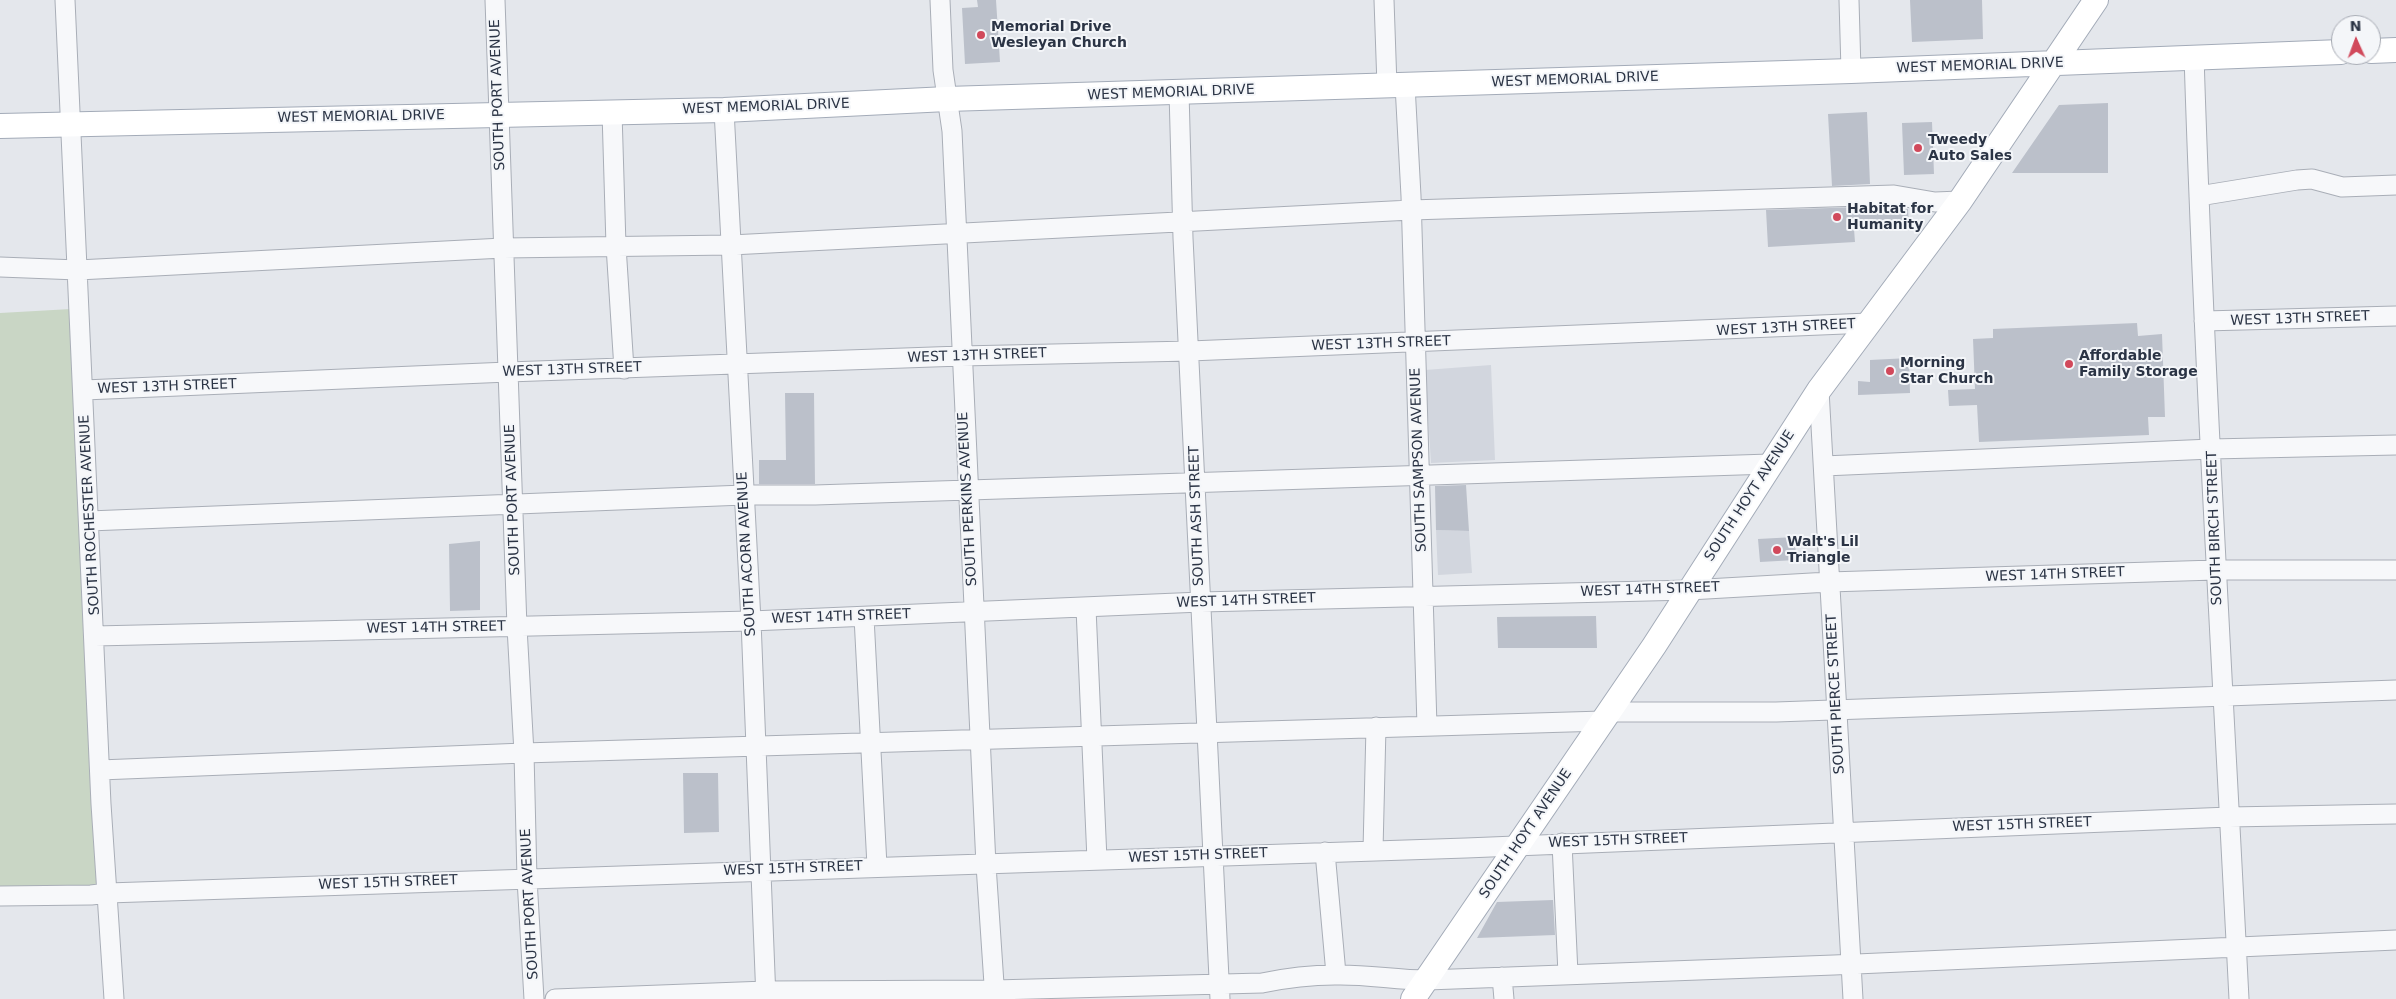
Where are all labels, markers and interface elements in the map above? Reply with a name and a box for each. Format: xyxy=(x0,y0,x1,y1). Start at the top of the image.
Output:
north arrow xyxy=(2331,15,2381,65)
text: N xyxy=(2349,18,2362,34)
street label: SOUTH PORT AVENUE xyxy=(487,19,509,171)
place label: Memorial Drive Wesleyan Church xyxy=(991,19,1127,52)
marker: Memorial Drive Wesleyan Church xyxy=(975,29,987,41)
street label: WEST MEMORIAL DRIVE xyxy=(1896,55,2064,77)
street label: WEST MEMORIAL DRIVE xyxy=(1491,69,1659,91)
street label: WEST MEMORIAL DRIVE xyxy=(1087,82,1255,104)
street label: WEST MEMORIAL DRIVE xyxy=(682,96,850,118)
street label: WEST MEMORIAL DRIVE xyxy=(277,107,445,127)
place label: Tweedy Auto Sales xyxy=(1928,132,2012,164)
marker: Tweedy Auto Sales xyxy=(1912,142,1924,154)
place label: Habitat for Humanity xyxy=(1847,201,1933,233)
marker: Habitat for Humanity xyxy=(1831,211,1843,223)
street label: WEST 13TH STREET xyxy=(2230,308,2370,330)
street label: WEST 13TH STREET xyxy=(1716,316,1856,340)
street label: WEST 13TH STREET xyxy=(1311,333,1451,355)
street label: WEST 13TH STREET xyxy=(907,345,1047,367)
place label: Affordable Family Storage xyxy=(2079,348,2198,381)
place label: Morning Star Church xyxy=(1900,355,1993,388)
marker: Affordable Family Storage xyxy=(2063,358,2075,370)
street label: WEST 13TH STREET xyxy=(502,359,642,381)
marker: Morning Star Church xyxy=(1884,365,1896,377)
street label: SOUTH SAMPSON AVENUE xyxy=(1407,368,1431,552)
street label: WEST 13TH STREET xyxy=(97,376,237,398)
street label: SOUTH PERKINS AVENUE xyxy=(955,411,981,587)
street label: SOUTH ROCHESTER AVENUE xyxy=(76,414,104,616)
street label: SOUTH PORT AVENUE xyxy=(502,424,524,576)
street label: SOUTH HOYT AVENUE xyxy=(1701,427,1799,565)
street label: SOUTH ASH STREET xyxy=(1186,445,1208,587)
street label: SOUTH BIRCH STREET xyxy=(2204,450,2226,606)
street label: SOUTH ACORN AVENUE xyxy=(734,471,760,637)
place label: Walt's Lil Triangle xyxy=(1787,534,1859,566)
marker: Walt's Lil Triangle xyxy=(1771,544,1783,556)
street label: WEST 14TH STREET xyxy=(1985,564,2125,586)
street label: WEST 14TH STREET xyxy=(1580,579,1720,601)
street label: WEST 14TH STREET xyxy=(1176,590,1316,612)
street label: WEST 14TH STREET xyxy=(771,606,911,628)
street label: SOUTH PIERCE STREET xyxy=(1823,613,1849,775)
street label: WEST 14TH STREET xyxy=(366,618,506,638)
street label: SOUTH HOYT AVENUE xyxy=(1476,766,1576,902)
street label: WEST 15TH STREET xyxy=(1952,814,2092,836)
street label: SOUTH PORT AVENUE xyxy=(518,828,542,980)
street label: WEST 15TH STREET xyxy=(1548,830,1688,852)
street label: WEST 15TH STREET xyxy=(1128,845,1268,867)
street label: WEST 15TH STREET xyxy=(723,858,863,880)
street label: WEST 15TH STREET xyxy=(318,872,458,894)

